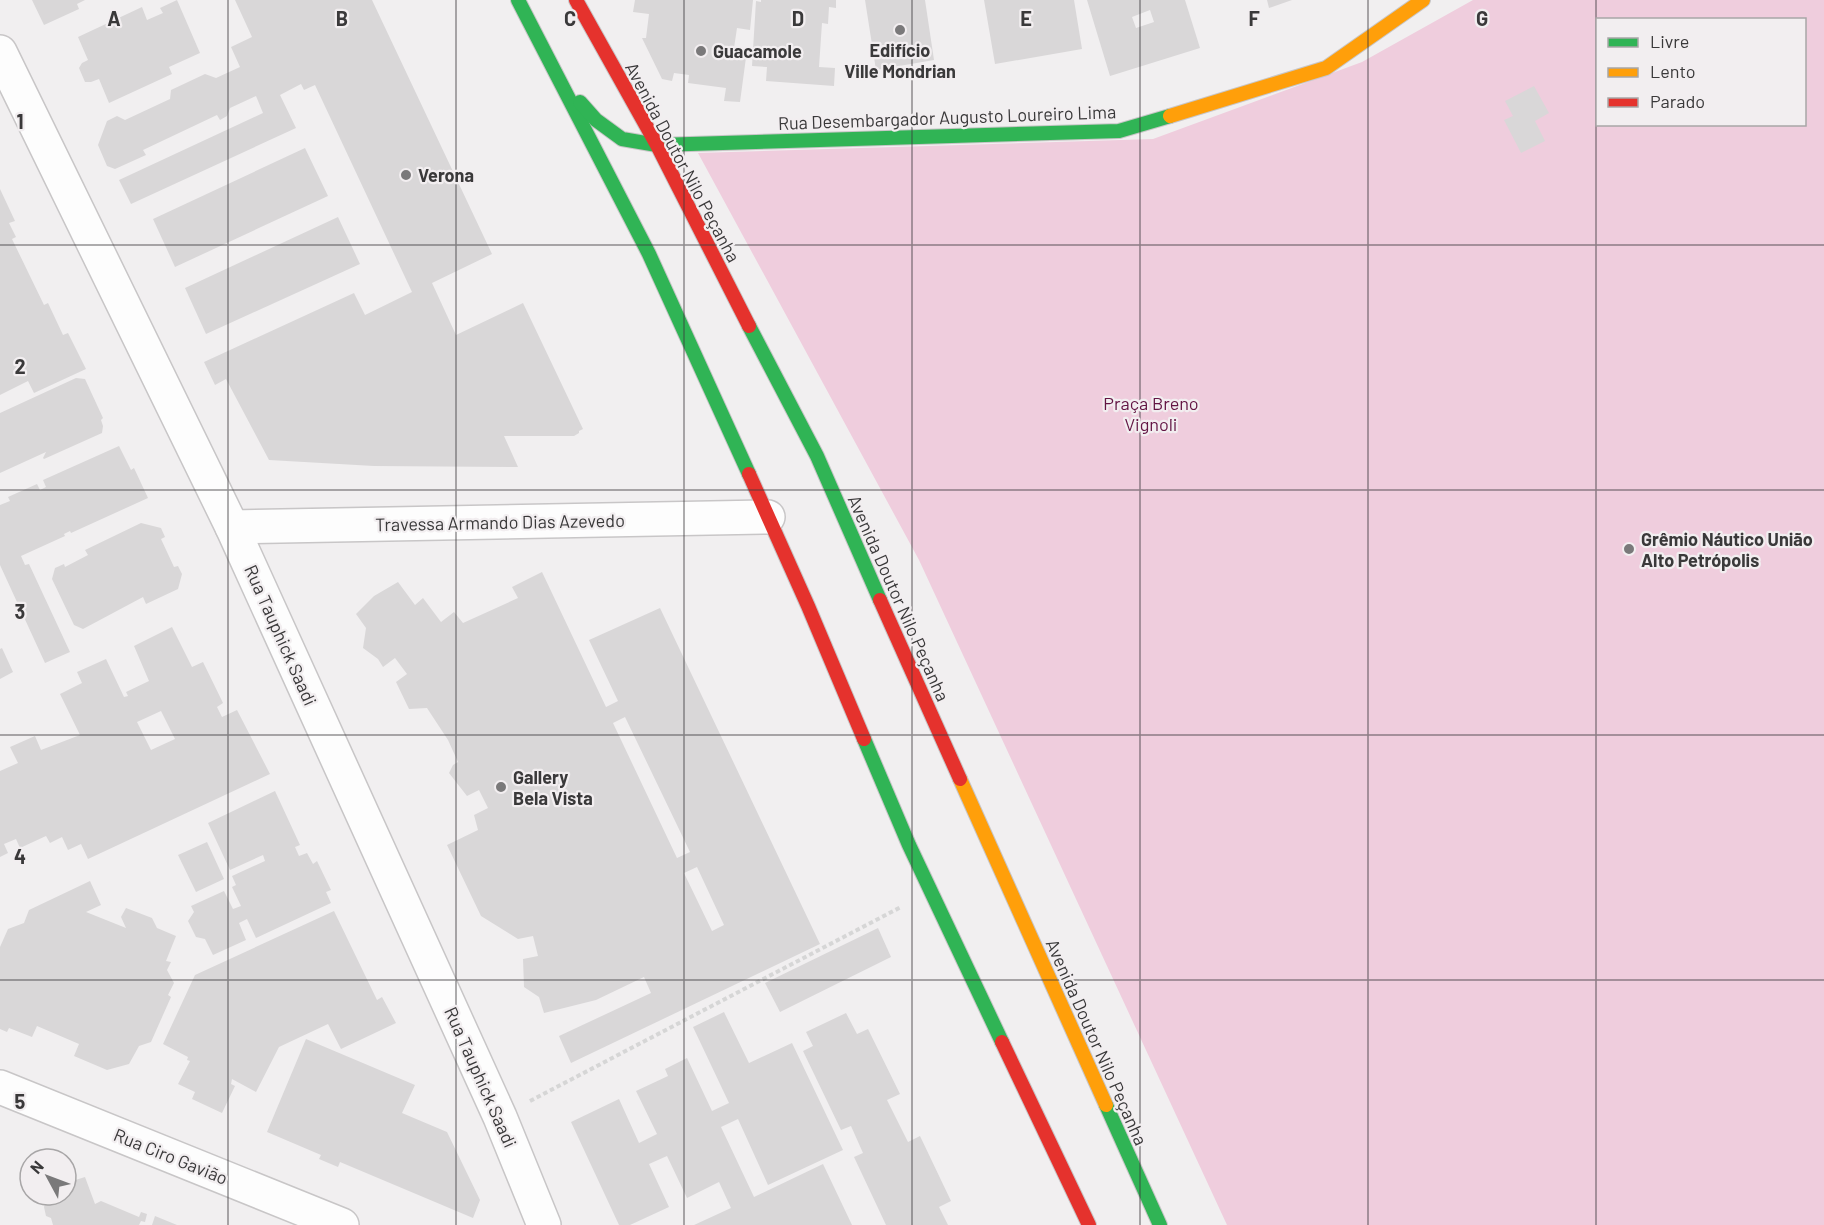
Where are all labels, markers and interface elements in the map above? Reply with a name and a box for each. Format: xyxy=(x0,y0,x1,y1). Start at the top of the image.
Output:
text: A xyxy=(107,6,121,30)
text: B xyxy=(336,6,348,30)
text: C xyxy=(564,6,576,30)
text: D xyxy=(792,6,804,30)
text: E xyxy=(1020,6,1032,30)
text: F xyxy=(1248,6,1260,30)
text: G xyxy=(1476,6,1488,30)
legend xyxy=(1596,18,1806,126)
marker: Edifício Ville Mondrian xyxy=(893,23,907,37)
text: Livre xyxy=(1650,30,1689,52)
place label: Edifício Ville Mondrian xyxy=(844,39,956,82)
place label: Guacamole xyxy=(713,40,802,62)
marker: Guacamole xyxy=(694,44,708,58)
street label: Avenida Doutor Nilo Peçanha xyxy=(621,58,745,266)
text: Lento xyxy=(1650,60,1696,82)
text: Parado xyxy=(1650,90,1705,112)
street label: Rua Desembargador Augusto Loureiro Lima xyxy=(778,100,1116,134)
text: 1 xyxy=(16,109,24,133)
place label: Verona xyxy=(418,164,474,186)
marker: Verona xyxy=(399,168,413,182)
text: 2 xyxy=(14,354,26,378)
park label: Praça Breno Vignoli xyxy=(1103,392,1199,435)
street label: Avenida Doutor Nilo Peçanha xyxy=(844,491,954,705)
street label: Travessa Armando Dias Azevedo xyxy=(375,509,625,535)
place label: Grêmio Náutico União Alto Petrópolis xyxy=(1641,528,1813,571)
marker: Grêmio Náutico União Alto Petrópolis xyxy=(1622,542,1636,556)
street label: Rua Tauphick Saadi xyxy=(240,561,322,709)
text: 3 xyxy=(15,599,25,623)
place label: Gallery Bela Vista xyxy=(513,766,593,809)
marker: Gallery Bela Vista xyxy=(494,780,508,794)
text: 4 xyxy=(14,844,26,868)
street label: Avenida Doutor Nilo Peçanha xyxy=(1042,935,1152,1149)
street label: Rua Tauphick Saadi xyxy=(440,1003,522,1151)
text: 5 xyxy=(15,1089,26,1113)
street label: Rua Ciro Gavião xyxy=(111,1123,231,1189)
north arrow xyxy=(18,1147,78,1207)
text: N xyxy=(26,1157,47,1177)

